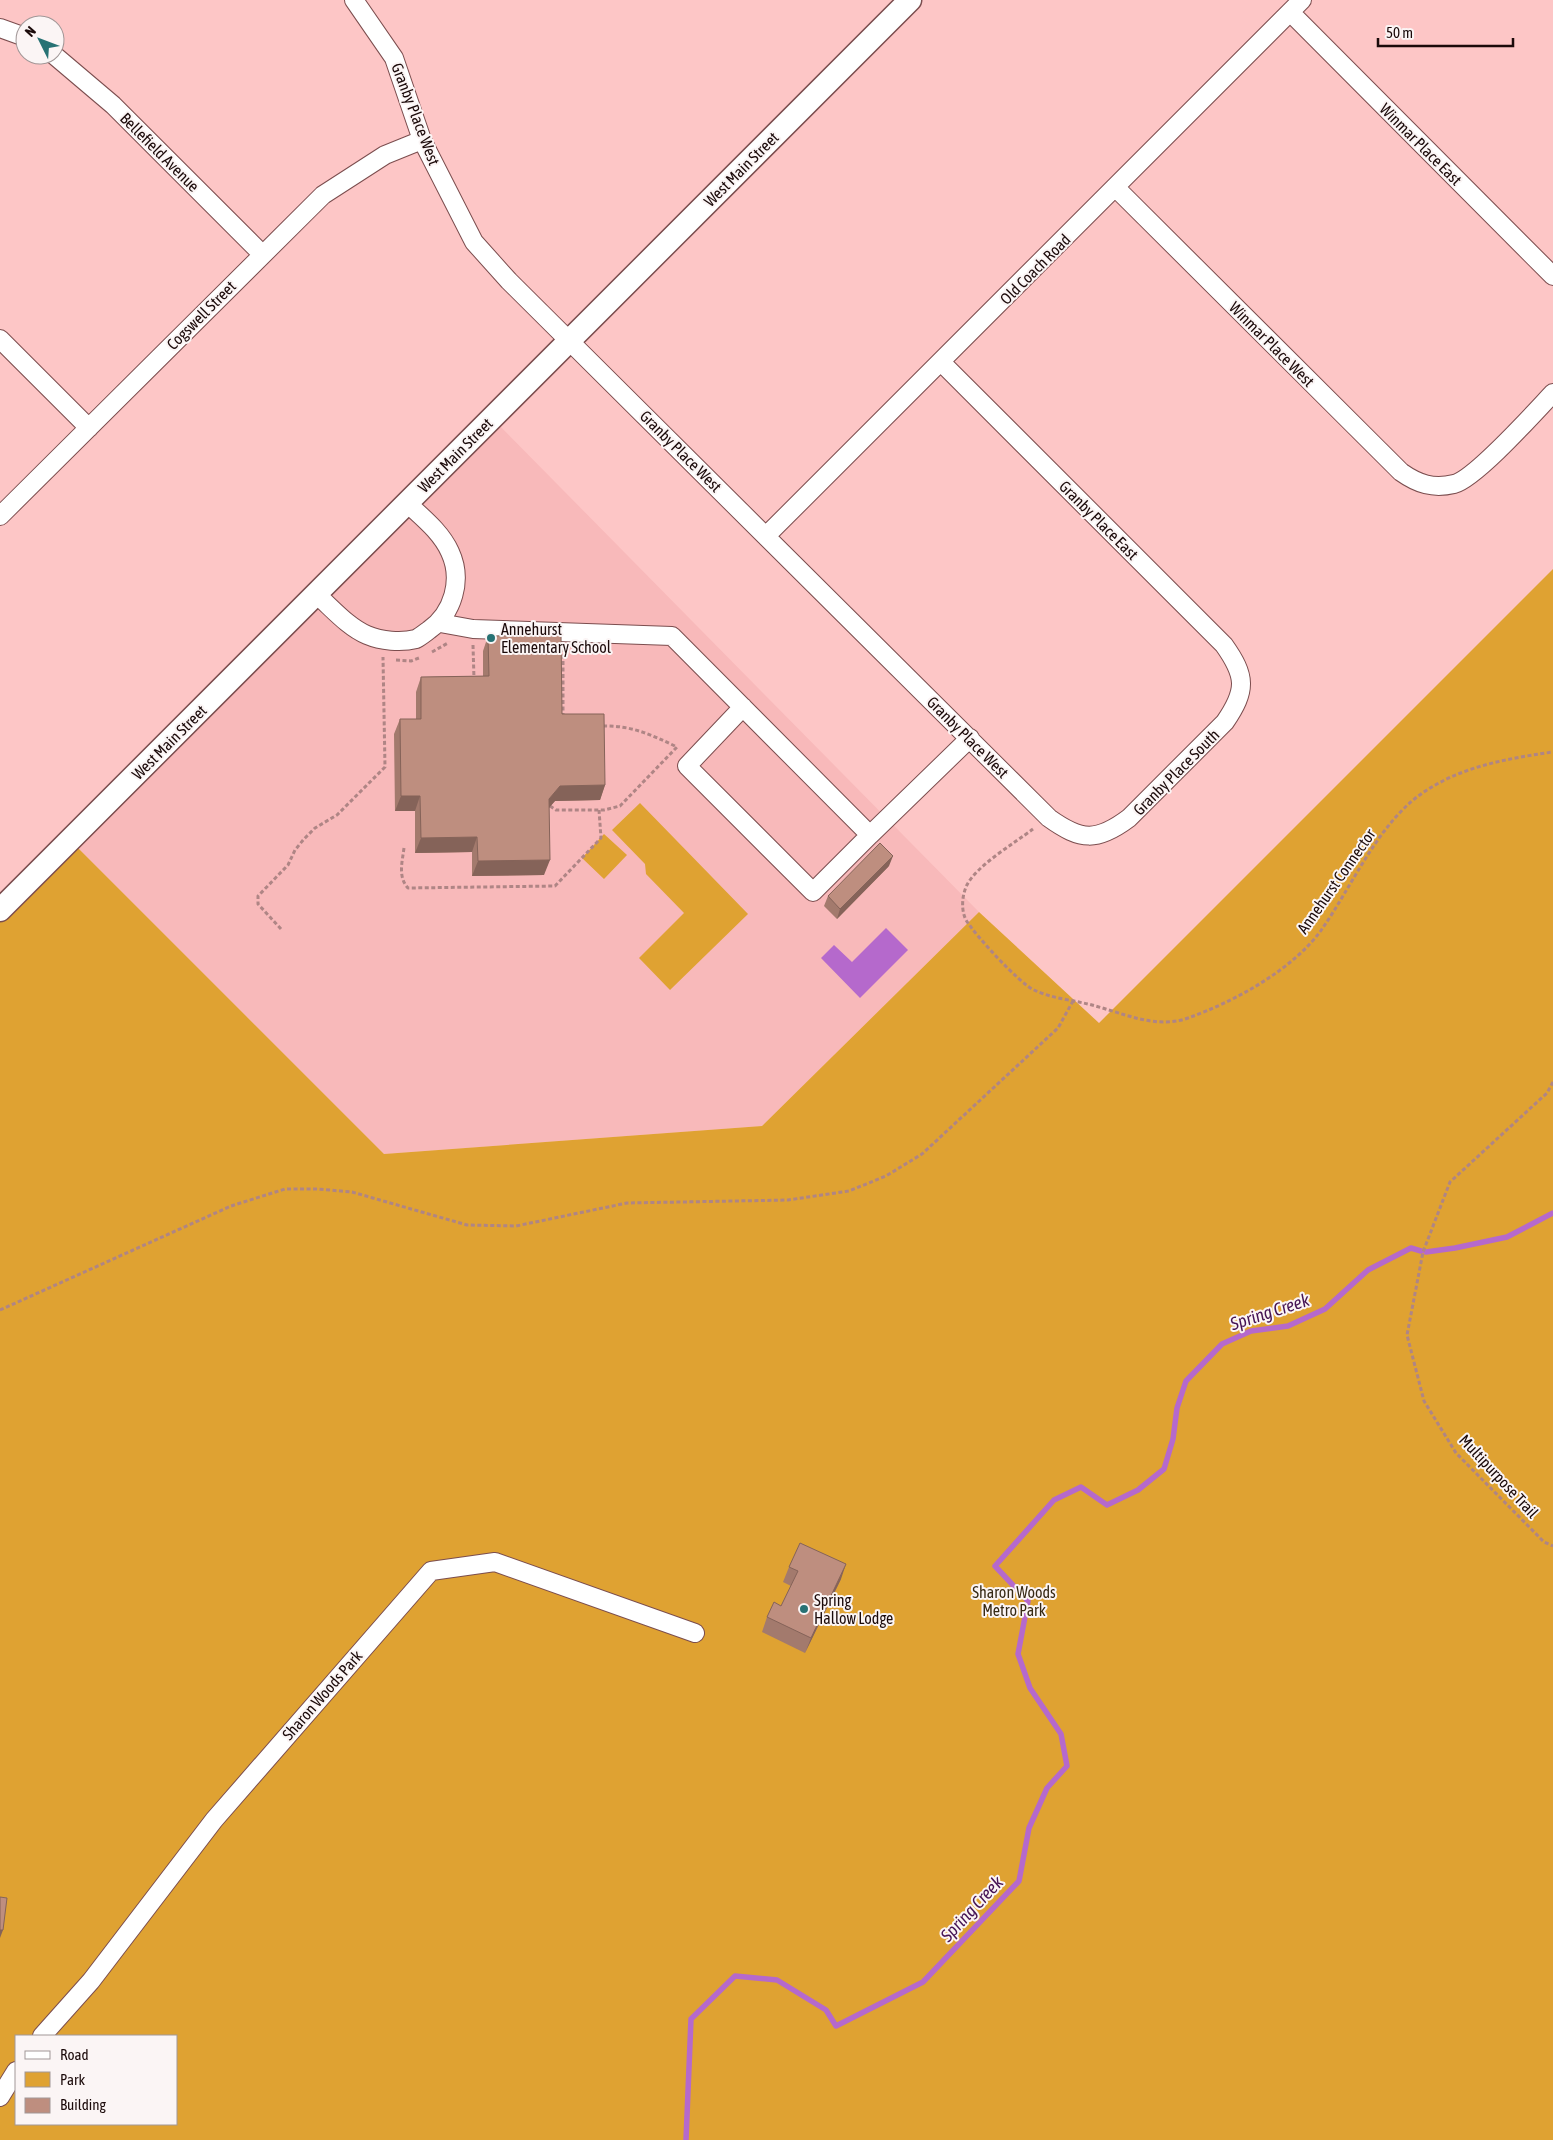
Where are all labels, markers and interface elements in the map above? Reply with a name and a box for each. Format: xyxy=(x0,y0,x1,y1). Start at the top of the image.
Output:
north arrow xyxy=(15,15,65,65)
scale bar xyxy=(1378,15,1513,47)
text: N xyxy=(22,23,39,40)
text: 50 m xyxy=(1386,24,1413,41)
street label: Granby Place West xyxy=(387,60,444,168)
street label: Winmar Place East xyxy=(1376,99,1466,189)
street label: Bellefield Avenue xyxy=(117,109,203,195)
street label: West Main Street xyxy=(700,128,782,210)
street label: Old Coach Road xyxy=(996,230,1074,308)
street label: Cogswell Street xyxy=(163,277,240,354)
street label: Winmar Place West xyxy=(1226,298,1318,390)
street label: Granby Place West xyxy=(636,407,726,496)
street label: West Main Street xyxy=(414,414,496,496)
street label: Granby Place East xyxy=(1055,477,1142,564)
place label: Annehurst Elementary School xyxy=(501,620,612,657)
marker: Annehurst Elementary School xyxy=(485,632,497,644)
street label: Granby Place West xyxy=(923,693,1013,782)
street label: West Main Street xyxy=(128,701,210,783)
street label: Granby Place South xyxy=(1129,725,1223,819)
street label: Annehurst Connector xyxy=(1293,825,1379,937)
water label: Spring Creek xyxy=(1227,1289,1313,1334)
street label: Multipurpose Trail xyxy=(1455,1431,1543,1523)
park label: Sharon Woods Metro Park xyxy=(972,1583,1056,1619)
place label: Spring Hallow Lodge xyxy=(814,1591,893,1628)
marker: Spring Hallow Lodge xyxy=(798,1603,810,1615)
street label: Sharon Woods Park xyxy=(278,1647,366,1743)
water label: Spring Creek xyxy=(935,1871,1008,1947)
legend xyxy=(15,2035,178,2125)
text: Road xyxy=(60,2046,89,2063)
text: Park xyxy=(60,2071,85,2088)
text: Building xyxy=(60,2096,106,2113)

